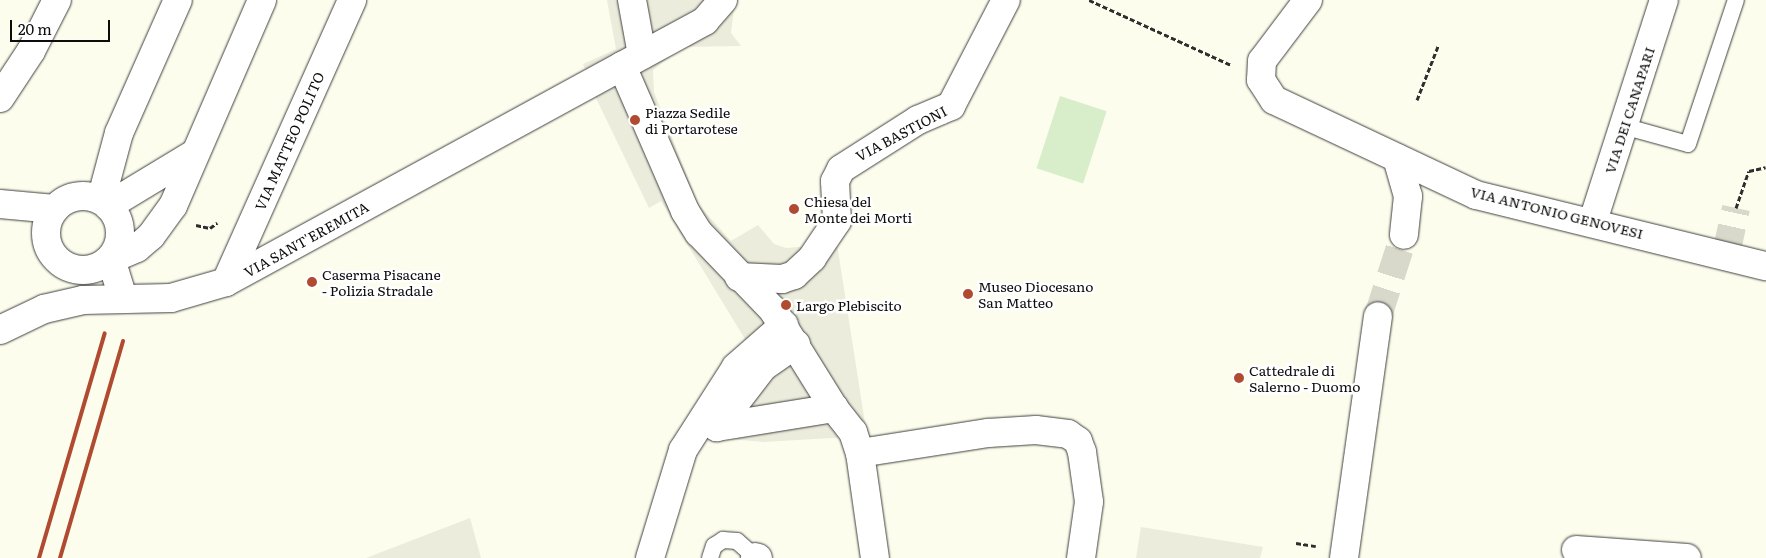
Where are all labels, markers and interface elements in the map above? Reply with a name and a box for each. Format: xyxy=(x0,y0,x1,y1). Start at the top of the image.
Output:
scale bar xyxy=(12,10,112,42)
text: 20 m xyxy=(18,17,52,40)
street label: VIA DEI CANAPARI xyxy=(1601,45,1657,175)
street label: VIA MATTEO POLITO xyxy=(251,69,327,213)
street label: VIA BASTIONI xyxy=(853,102,949,164)
place label: Piazza Sedile di Portarotese xyxy=(645,104,738,136)
marker: Piazza Sedile di Portarotese xyxy=(629,114,641,126)
street label: VIA ANTONIO GENOVESI xyxy=(1469,182,1645,242)
place label: Chiesa del Monte dei Morti xyxy=(804,193,912,226)
street label: VIA SANT'EREMITA xyxy=(241,198,371,280)
marker: Chiesa del Monte dei Morti xyxy=(788,203,800,215)
place label: Caserma Pisacane - Polizia Stradale xyxy=(322,266,441,298)
marker: Caserma Pisacane - Polizia Stradale xyxy=(306,276,318,288)
place label: Museo Diocesano San Matteo xyxy=(978,278,1093,310)
marker: Museo Diocesano San Matteo xyxy=(962,288,974,300)
place label: Largo Plebiscito xyxy=(796,297,902,313)
marker: Largo Plebiscito xyxy=(780,299,792,311)
place label: Cattedrale di Salerno - Duomo xyxy=(1249,362,1360,394)
marker: Cattedrale di Salerno - Duomo xyxy=(1233,372,1245,384)

